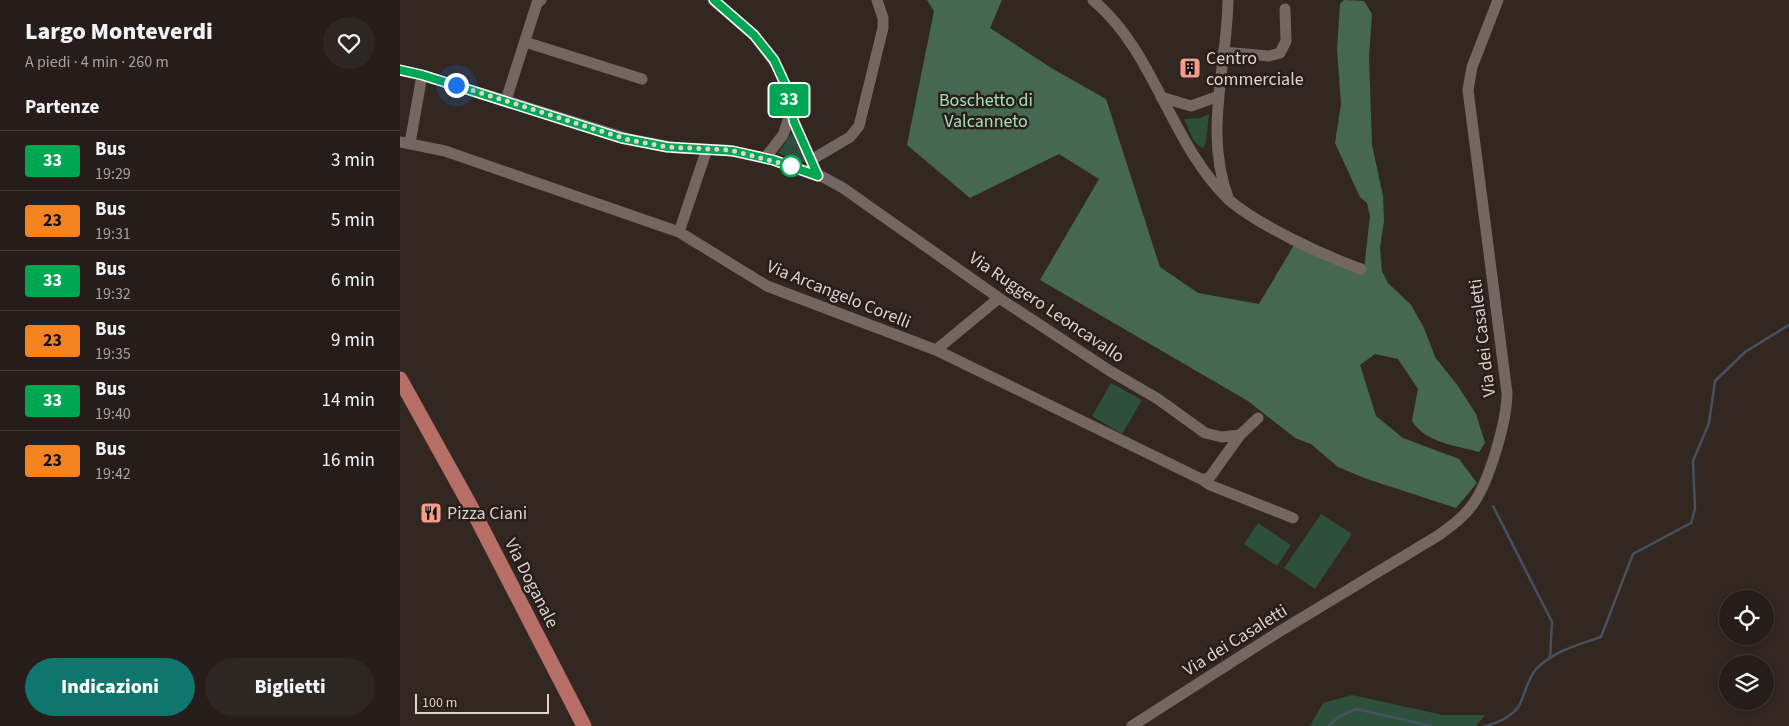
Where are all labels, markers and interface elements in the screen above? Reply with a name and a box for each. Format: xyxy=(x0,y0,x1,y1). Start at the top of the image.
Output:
text: Largo Monteverdi xyxy=(25,14,213,49)
button: heart xyxy=(323,17,375,69)
place label: Centro commerciale xyxy=(1206,46,1304,92)
text: A piedi · 4 min · 260 m xyxy=(25,51,169,73)
building icon: Centro commerciale xyxy=(1178,56,1202,80)
your location xyxy=(444,73,469,98)
line badge: 33 xyxy=(766,84,812,116)
text: 33 xyxy=(779,87,799,112)
park label: Boschetto di Valcanneto xyxy=(939,88,1033,134)
text: Partenze xyxy=(25,94,99,121)
text: Bus xyxy=(95,136,126,163)
text: 3 min xyxy=(331,147,375,174)
text: 33 xyxy=(43,148,62,173)
unlabelled marker xyxy=(780,155,802,177)
text: 19:29 xyxy=(95,163,131,185)
text: Bus xyxy=(95,196,126,223)
text: 5 min xyxy=(331,207,375,234)
text: 23 xyxy=(43,208,62,233)
text: 19:31 xyxy=(95,223,131,245)
street label: Via Ruggero Leoncavallo xyxy=(964,246,1130,369)
street label: Via Arcangelo Corelli xyxy=(763,254,915,335)
text: Bus xyxy=(95,256,126,283)
text: 6 min xyxy=(331,267,375,294)
text: 33 xyxy=(43,268,62,293)
street label: Via dei Casaletti xyxy=(1463,277,1502,398)
text: 19:32 xyxy=(95,283,131,305)
text: Bus xyxy=(95,316,126,343)
text: 9 min xyxy=(331,327,375,354)
text: 23 xyxy=(43,328,62,353)
text: 19:35 xyxy=(95,343,131,365)
text: Bus xyxy=(95,376,126,403)
text: 14 min xyxy=(321,387,375,414)
text: 33 xyxy=(43,388,62,413)
text: 19:40 xyxy=(95,403,131,425)
text: Bus xyxy=(95,436,126,463)
text: 16 min xyxy=(321,447,375,474)
text: 23 xyxy=(43,448,62,473)
text: 19:42 xyxy=(95,463,131,485)
restaurant icon: Pizza Ciani xyxy=(419,501,443,525)
place label: Pizza Ciani xyxy=(447,501,527,526)
street label: Via Doganale xyxy=(498,534,565,632)
map controls xyxy=(1719,590,1774,710)
button: locate xyxy=(1719,590,1774,645)
street label: Via dei Casaletti xyxy=(1178,598,1292,683)
button: layers xyxy=(1719,655,1774,710)
button: Indicazioni xyxy=(25,658,195,716)
button: Biglietti xyxy=(205,658,375,716)
scale bar xyxy=(415,691,549,714)
text: 100 m xyxy=(422,693,457,713)

